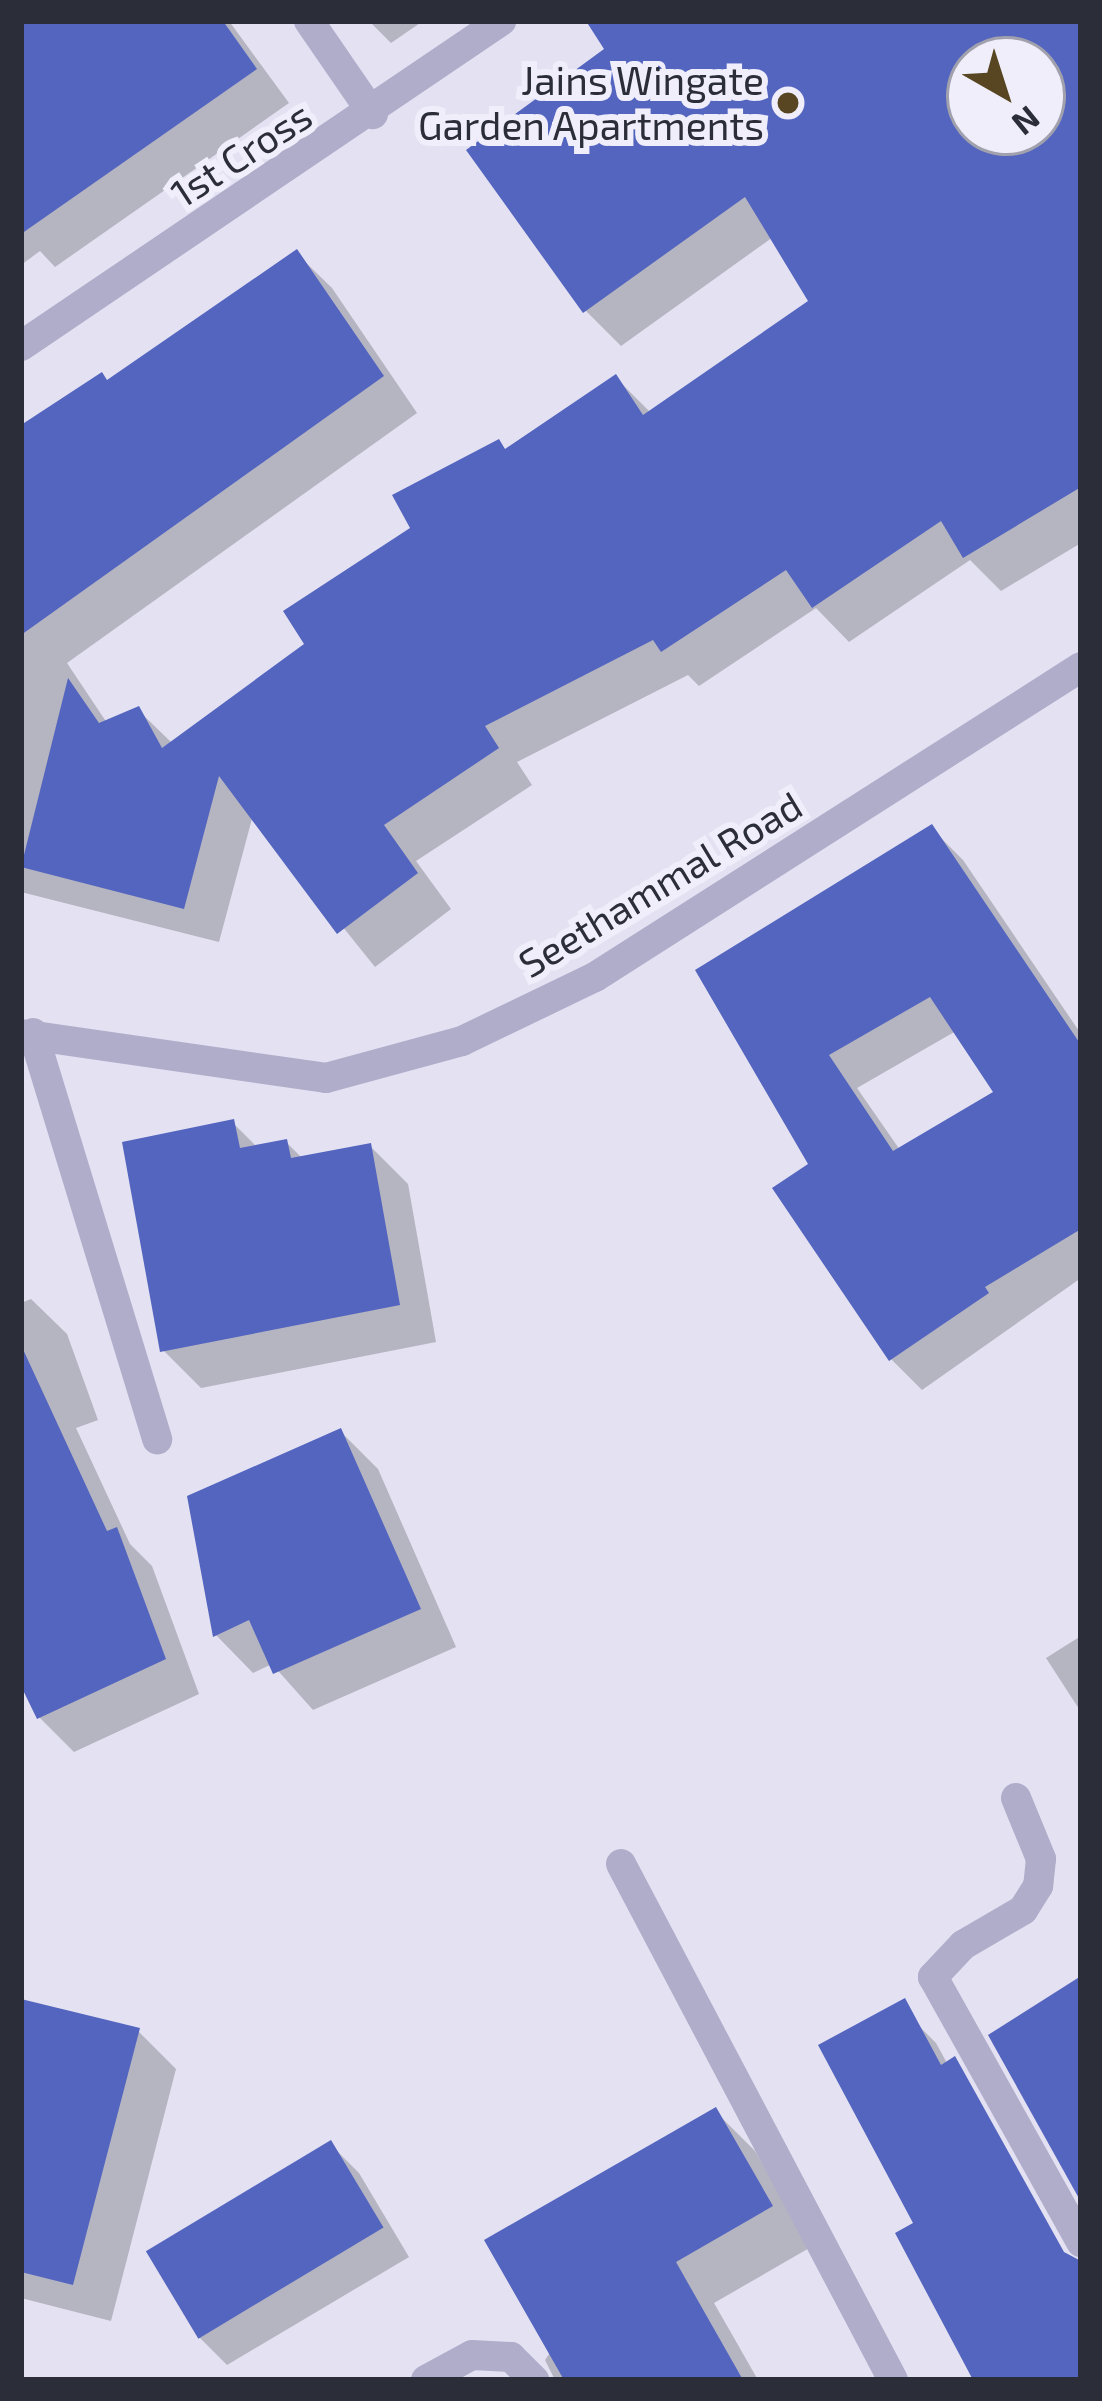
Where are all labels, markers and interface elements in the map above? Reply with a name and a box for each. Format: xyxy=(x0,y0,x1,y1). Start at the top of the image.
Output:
north arrow xyxy=(946,36,1066,156)
place label: Jains Wingate Garden Apartments xyxy=(417,58,764,149)
marker: Jains Wingate Garden Apartments xyxy=(775,90,801,116)
street label: 1st Cross xyxy=(162,91,320,217)
text: N xyxy=(1005,99,1049,145)
street label: Seethammal Road xyxy=(510,781,810,987)

